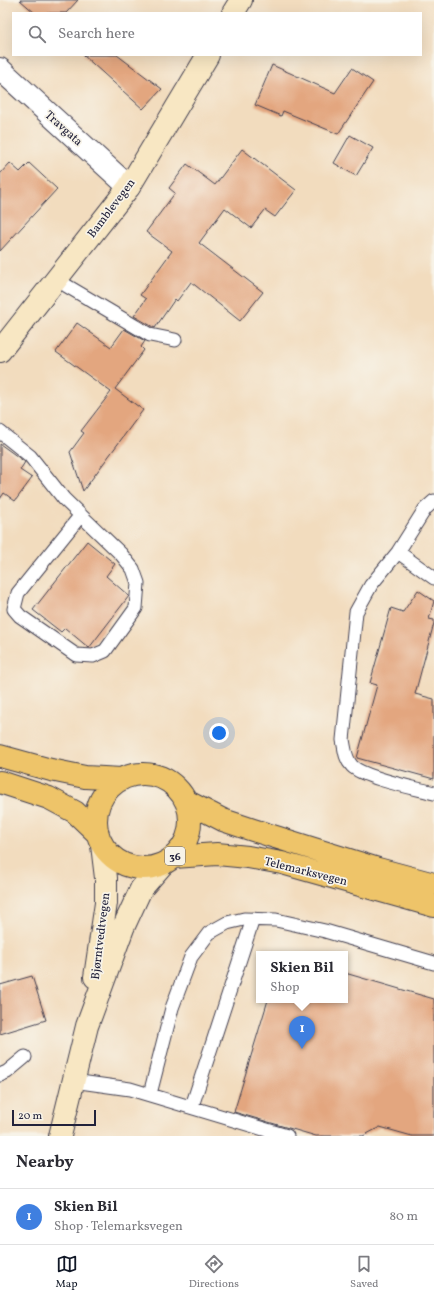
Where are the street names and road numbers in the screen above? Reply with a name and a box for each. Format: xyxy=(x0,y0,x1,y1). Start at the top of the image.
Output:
street label: Travgata xyxy=(41,108,86,150)
street label: Bamblevegen xyxy=(84,176,139,242)
road number: 36 xyxy=(165,847,185,865)
street label: Telemarksvegen xyxy=(263,854,349,890)
street label: Bjørntvedtvegen xyxy=(88,892,114,980)

